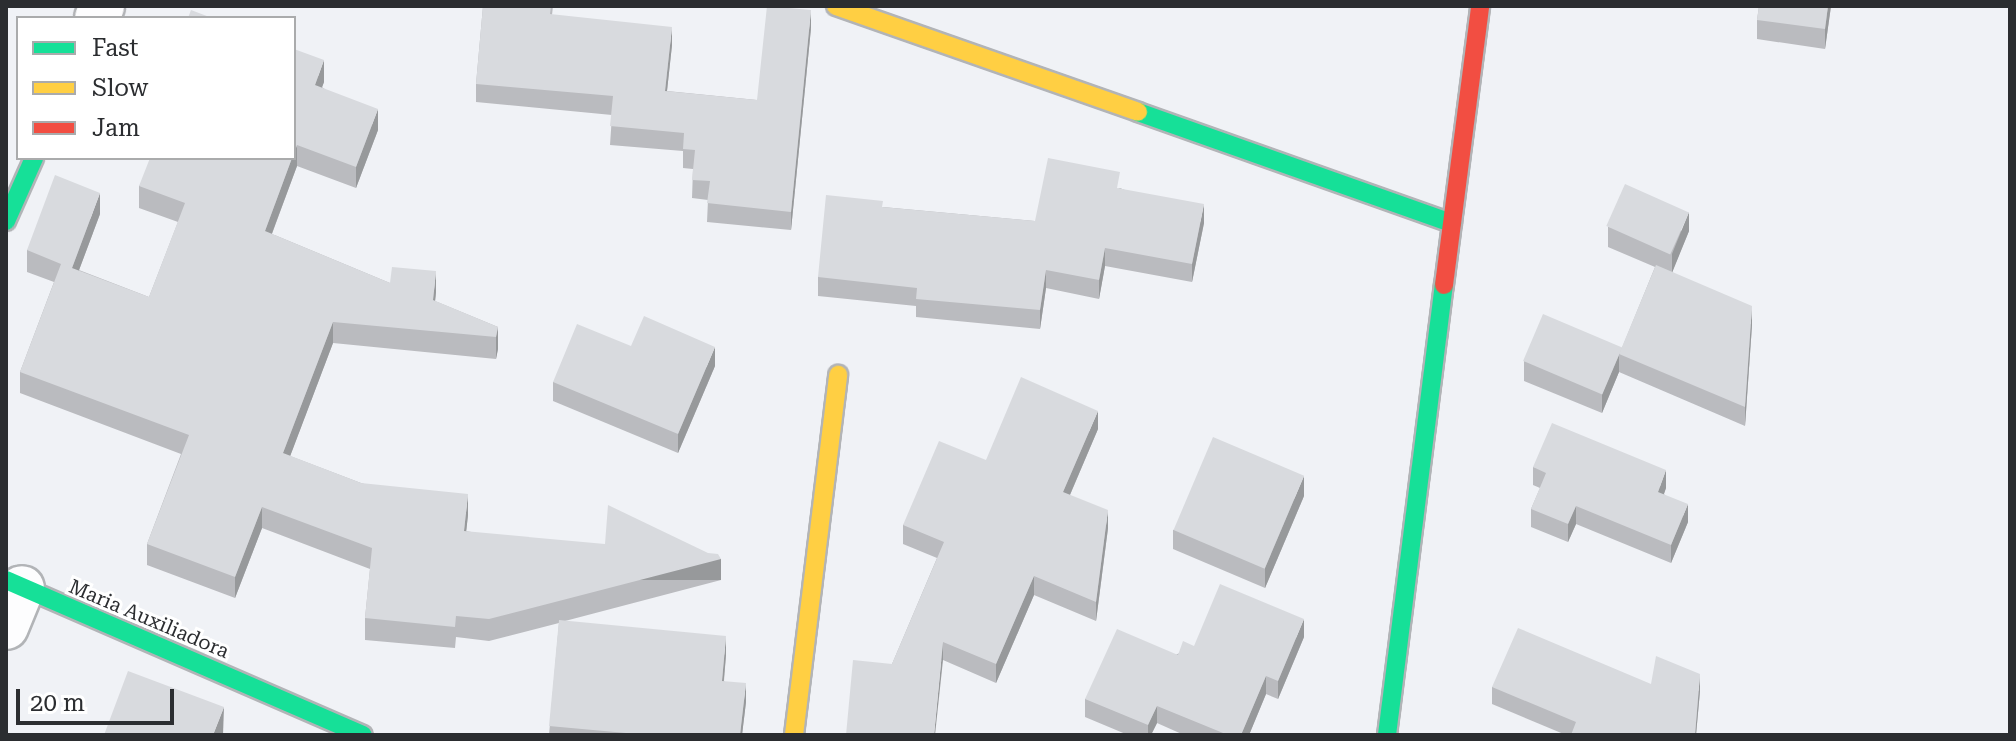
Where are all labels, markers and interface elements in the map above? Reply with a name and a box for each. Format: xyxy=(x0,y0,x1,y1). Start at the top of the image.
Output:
legend xyxy=(16,16,296,160)
text: Fast xyxy=(92,34,139,62)
text: Slow xyxy=(92,74,148,102)
text: Jam xyxy=(92,114,140,142)
street label: Maria Auxiliadora xyxy=(65,574,233,664)
scale bar xyxy=(20,673,178,723)
text: 20 m xyxy=(30,689,85,717)

